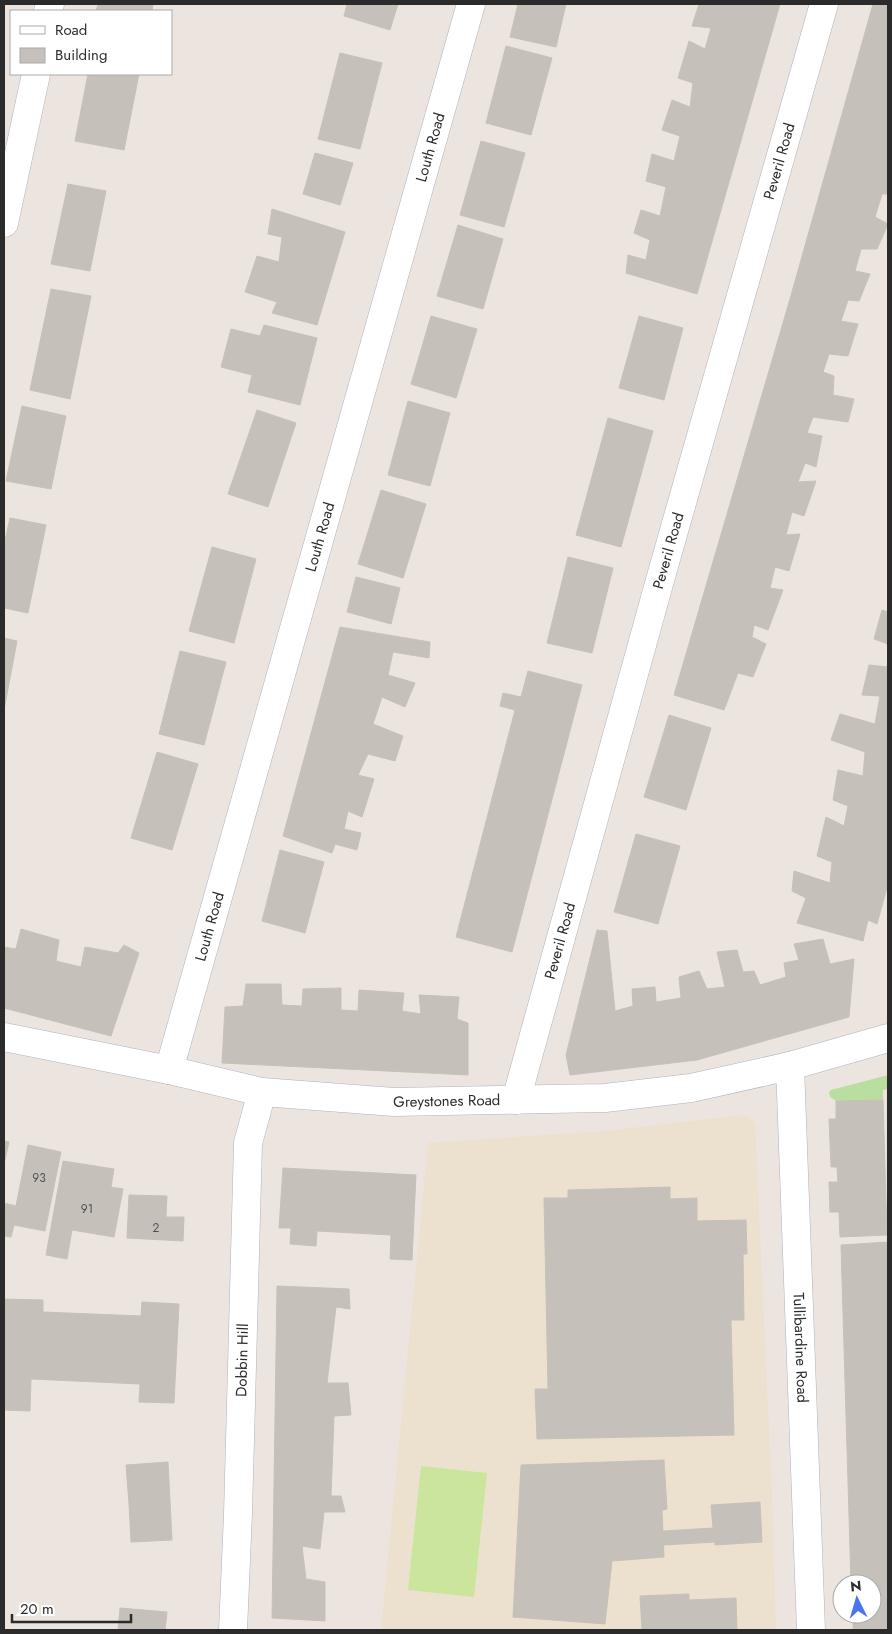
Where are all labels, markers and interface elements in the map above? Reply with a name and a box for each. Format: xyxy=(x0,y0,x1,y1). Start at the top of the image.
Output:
legend xyxy=(10,10,172,75)
text: Road xyxy=(55,19,87,41)
text: Building xyxy=(55,44,107,66)
street label: Louth Road xyxy=(410,110,451,185)
street label: Peveril Road xyxy=(758,120,801,202)
street label: Louth Road xyxy=(300,500,340,574)
street label: Peveril Road xyxy=(647,510,690,592)
street label: Louth Road xyxy=(189,889,230,964)
street label: Peveril Road xyxy=(539,900,581,982)
street label: Greystones Road xyxy=(393,1089,501,1113)
house number: 93 xyxy=(32,1169,46,1187)
house number: 91 xyxy=(81,1200,93,1218)
house number: 2 xyxy=(153,1219,160,1237)
street label: Tullibardine Road xyxy=(787,1292,814,1403)
street label: Dobbin Hill xyxy=(230,1323,254,1397)
north arrow xyxy=(832,1574,882,1624)
text: N xyxy=(849,1576,862,1596)
scale bar xyxy=(12,1592,131,1624)
text: 20 m xyxy=(20,1598,54,1620)

